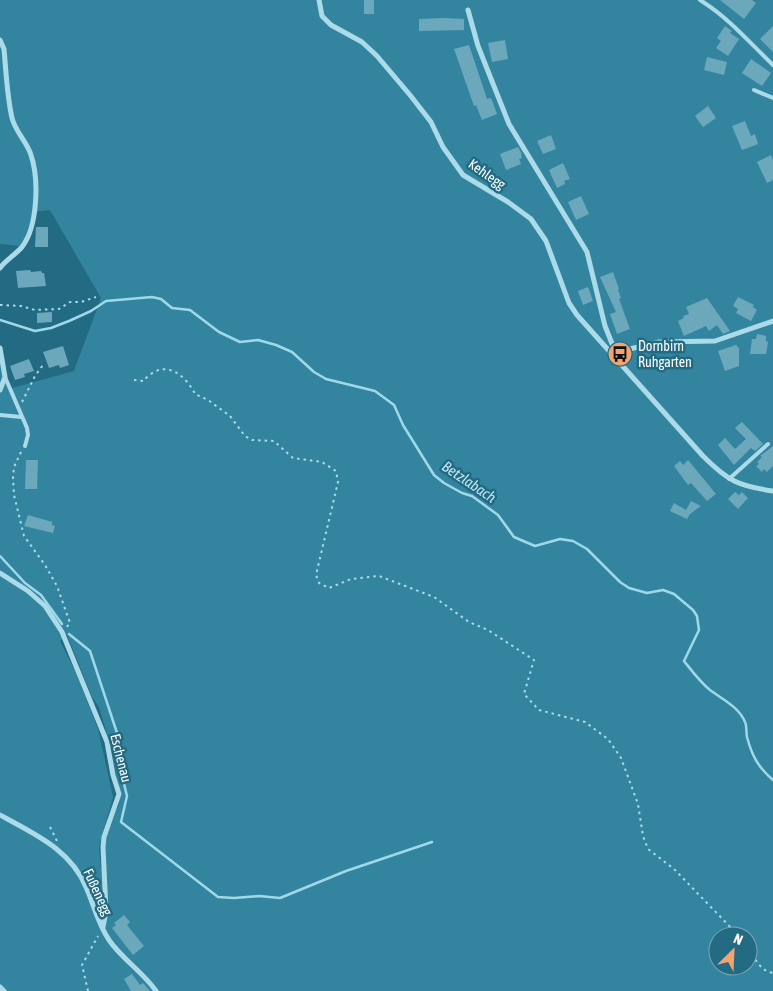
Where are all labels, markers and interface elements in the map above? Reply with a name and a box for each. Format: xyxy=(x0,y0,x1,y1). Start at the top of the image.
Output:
street label: Kehlegg xyxy=(465,156,509,192)
place label: Dornbirn Ruhgarten xyxy=(638,338,692,370)
bus stop icon: Dornbirn Ruhgarten xyxy=(607,341,633,367)
water label: Betzlabach xyxy=(439,457,499,506)
street label: Eschenau xyxy=(107,732,135,784)
street label: Fußenegg xyxy=(80,866,116,918)
north arrow xyxy=(708,926,758,976)
text: N xyxy=(731,930,745,948)

